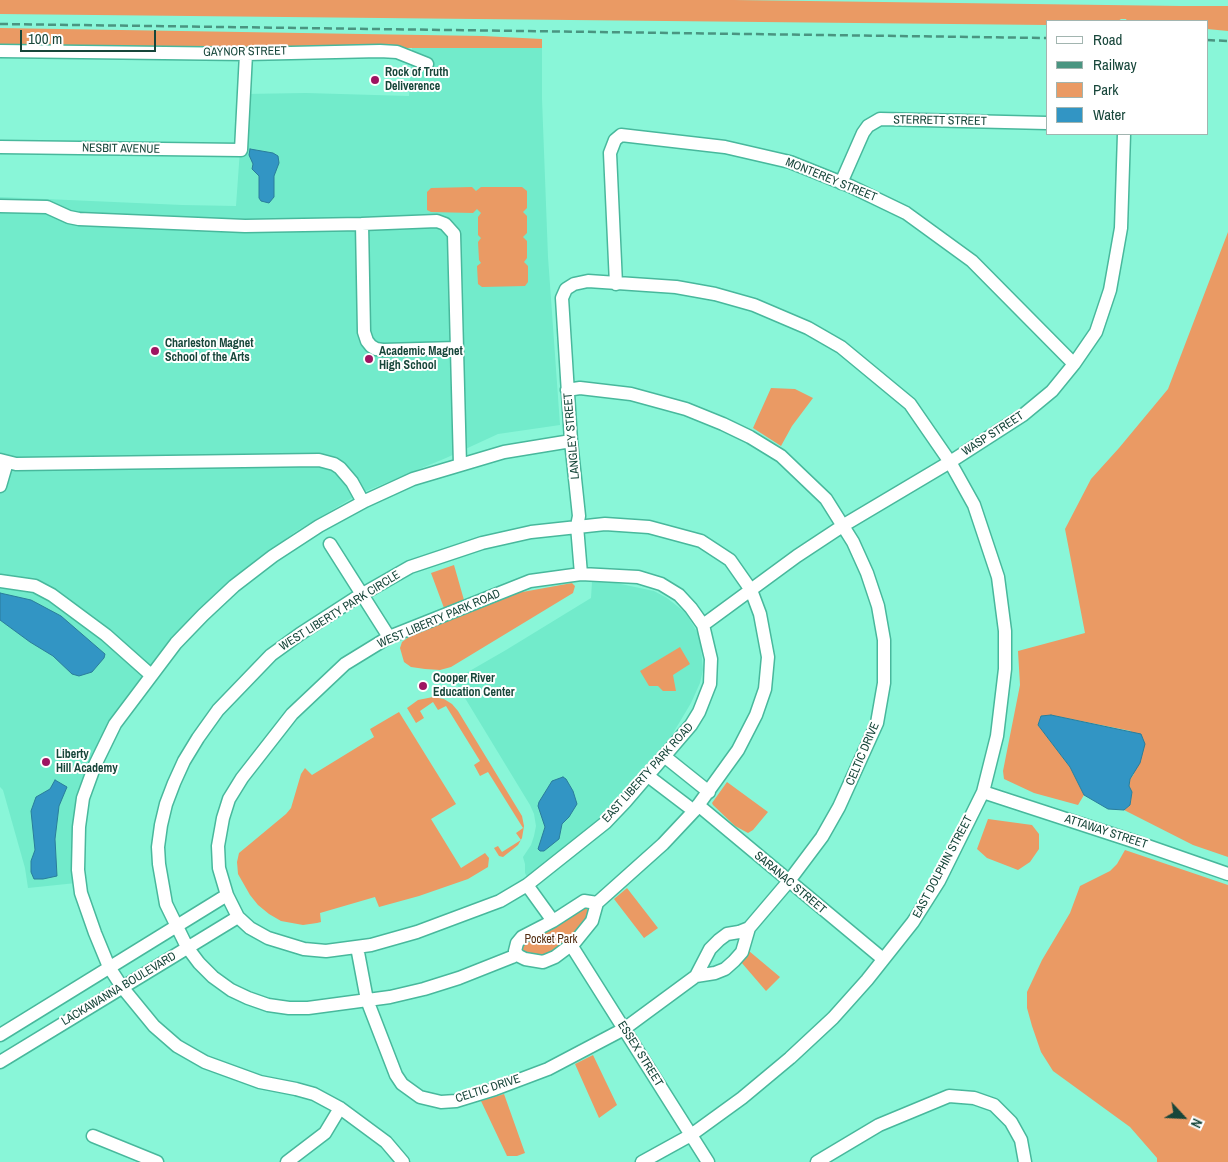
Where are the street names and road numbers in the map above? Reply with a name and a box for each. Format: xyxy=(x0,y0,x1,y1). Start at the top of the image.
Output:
street label: GAYNOR STREET xyxy=(203,44,287,60)
street label: STERRETT STREET xyxy=(893,113,987,129)
street label: NESBIT AVENUE xyxy=(82,141,160,157)
street label: MONTEREY STREET xyxy=(783,155,879,205)
street label: LANGLEY STREET xyxy=(561,392,583,480)
street label: WASP STREET xyxy=(960,409,1026,459)
street label: WEST LIBERTY PARK CIRCLE xyxy=(277,568,403,654)
street label: WEST LIBERTY PARK ROAD xyxy=(375,587,503,651)
street label: EAST LIBERTY PARK ROAD xyxy=(599,720,697,826)
street label: CELTIC DRIVE xyxy=(843,720,883,788)
street label: ATTAWAY STREET xyxy=(1063,812,1149,852)
street label: EAST DOLPHIN STREET xyxy=(910,813,976,921)
street label: SARANAC STREET xyxy=(751,849,829,917)
street label: LACKAWANNA BOULEVARD xyxy=(59,949,179,1029)
street label: ESSEX STREET xyxy=(614,1019,666,1089)
street label: CELTIC DRIVE xyxy=(454,1072,522,1106)

